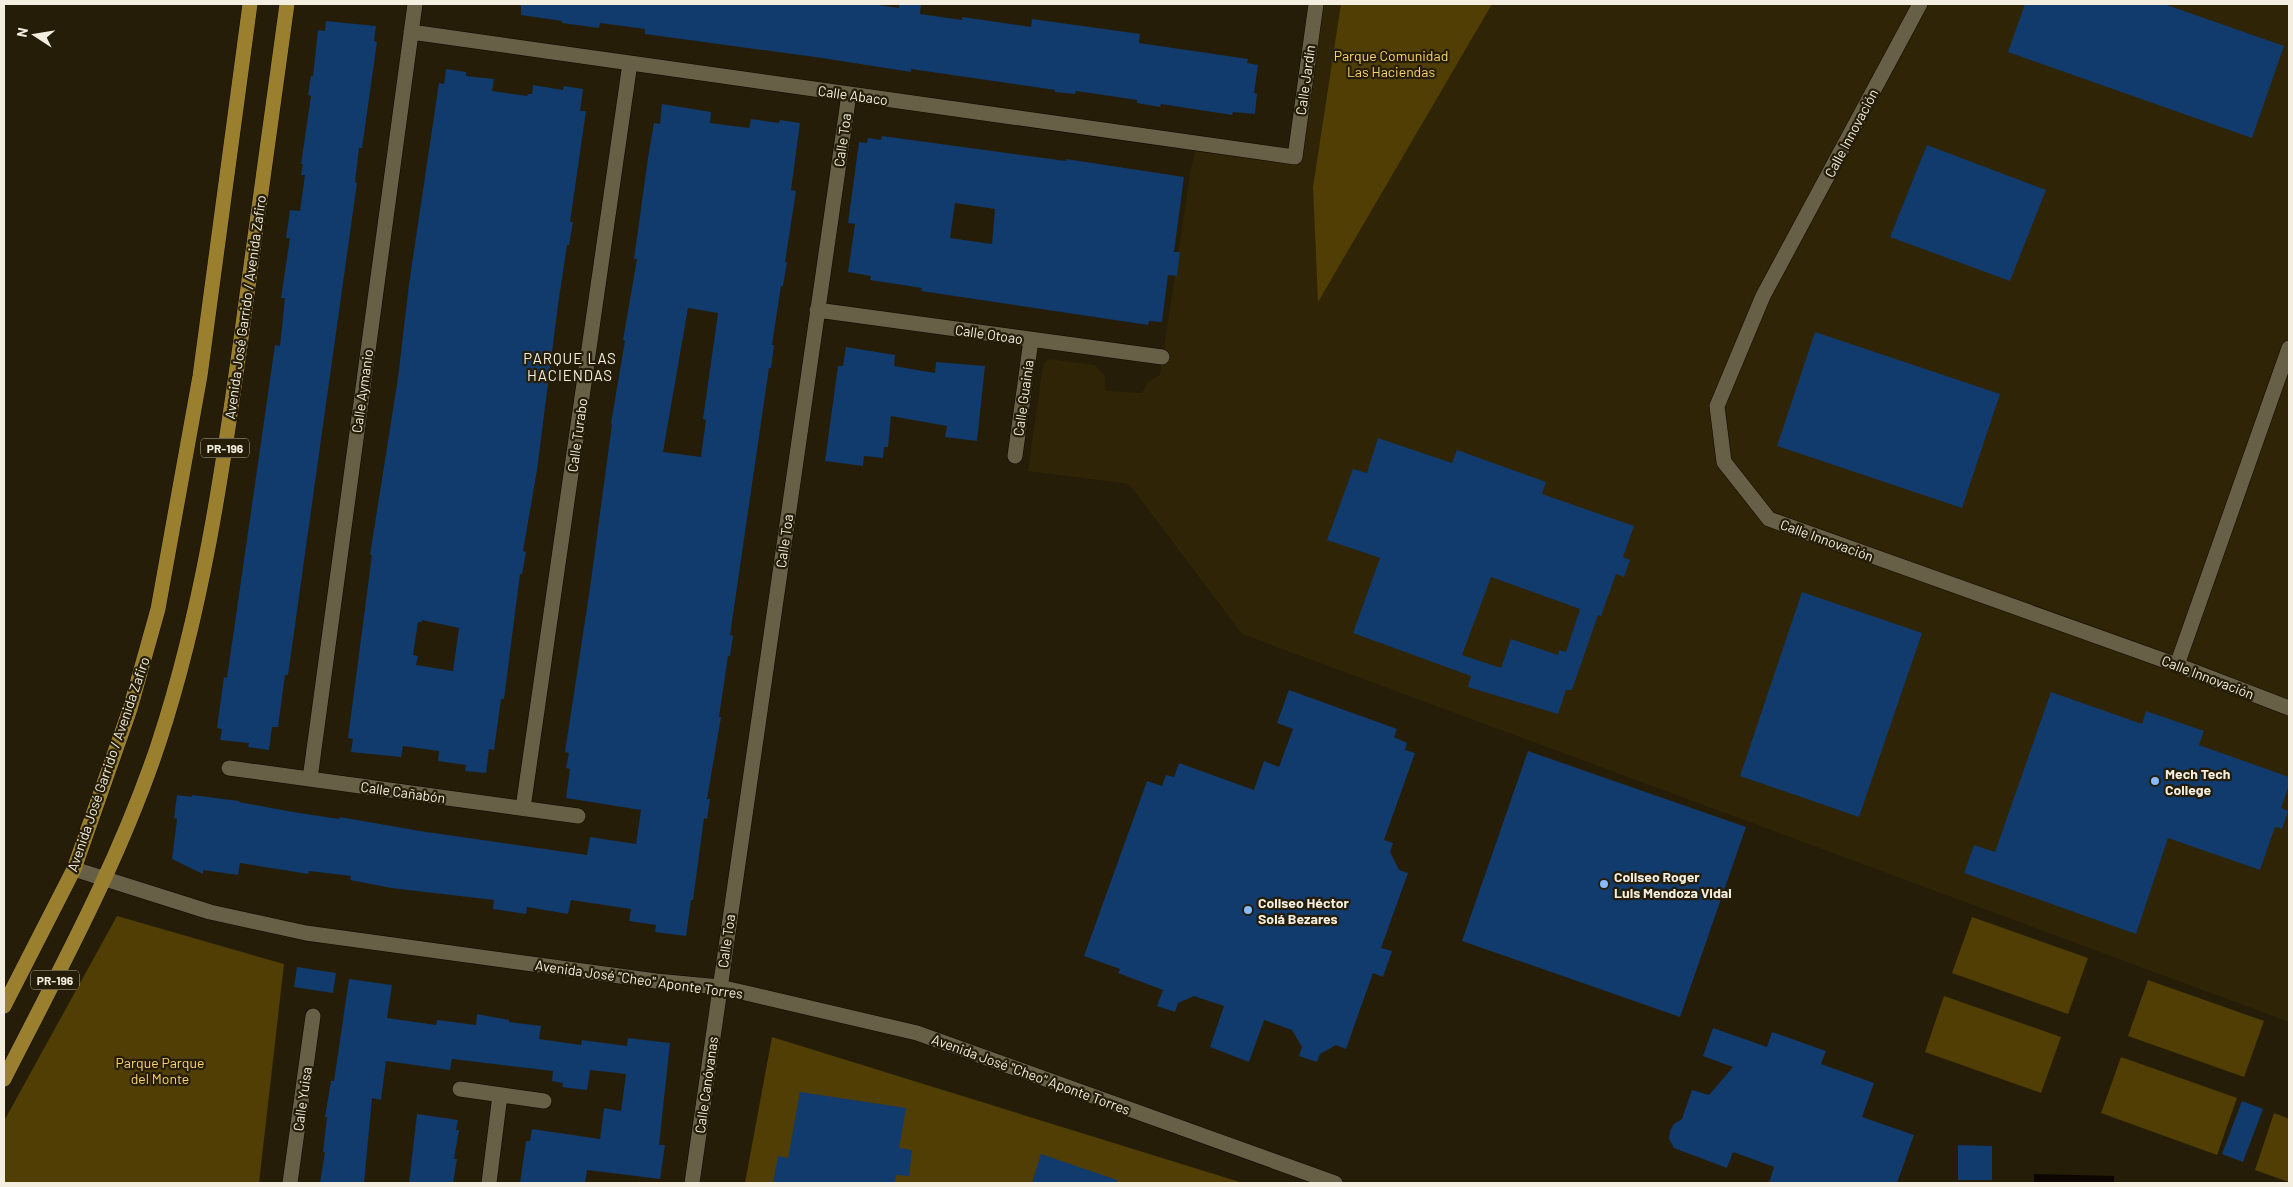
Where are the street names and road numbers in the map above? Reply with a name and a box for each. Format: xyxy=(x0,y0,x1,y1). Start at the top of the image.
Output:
street label: Calle Jardín xyxy=(1292,44,1318,116)
street label: Calle Abaco xyxy=(817,82,889,108)
street label: Calle Innovación xyxy=(1821,86,1881,180)
street label: Calle Toa xyxy=(830,112,854,168)
street label: Avenida José Garrido / Avenida Zafiro xyxy=(221,194,269,420)
street label: Calle Otoao xyxy=(954,321,1024,347)
street label: Calle Aymanio xyxy=(348,348,376,434)
street label: Calle Guainía xyxy=(1009,359,1037,437)
street label: Calle Turabo xyxy=(563,397,591,473)
road number: PR-196 xyxy=(201,438,249,458)
street label: Calle Toa xyxy=(772,513,796,569)
street label: Calle Innovación xyxy=(1778,515,1876,565)
street label: Calle Innovación xyxy=(2159,652,2257,702)
street label: Avenida José Garrido / Avenida Zafiro xyxy=(63,654,153,874)
street label: Calle Cañabón xyxy=(360,778,446,806)
street label: Calle Toa xyxy=(714,913,738,969)
street label: Avenida José "Cheo" Aponte Torres xyxy=(534,956,744,1002)
road number: PR-196 xyxy=(31,970,79,990)
street label: Avenida José "Cheo" Aponte Torres xyxy=(930,1030,1133,1118)
street label: Calle Canóvanas xyxy=(691,1035,721,1134)
street label: Calle Yuisa xyxy=(289,1066,315,1132)

